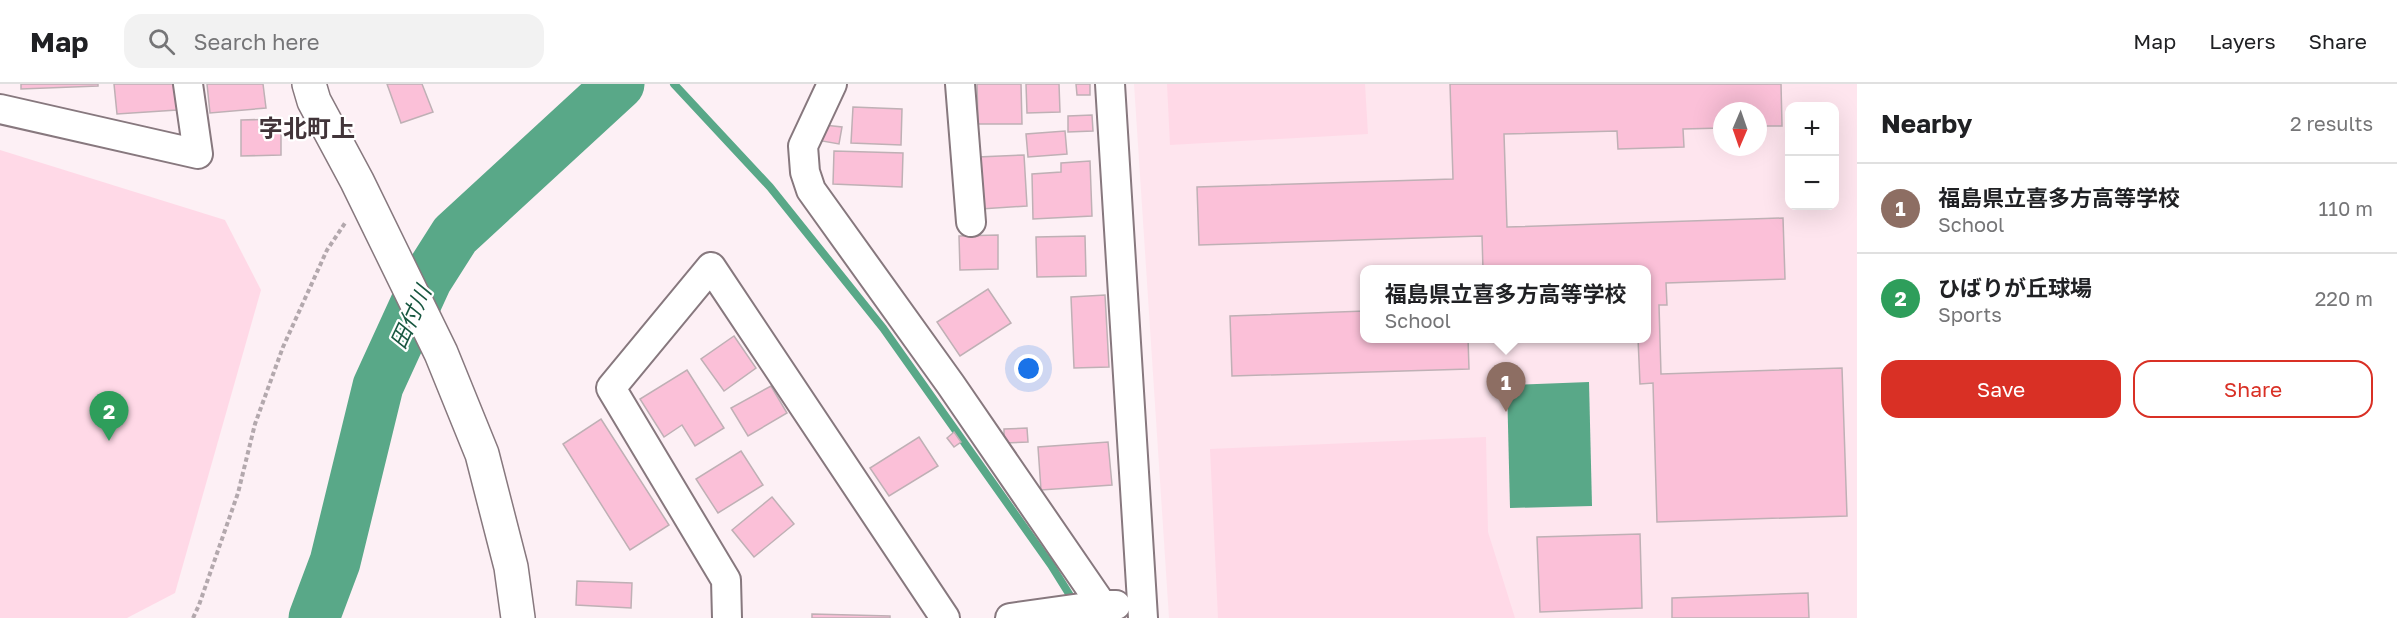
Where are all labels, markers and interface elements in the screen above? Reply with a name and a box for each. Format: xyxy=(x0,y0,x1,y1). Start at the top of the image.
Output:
search box xyxy=(124,14,544,68)
text: Map xyxy=(30,25,88,58)
icon: search xyxy=(145,25,178,58)
text: Search here xyxy=(193,28,319,55)
text: Map xyxy=(2133,28,2176,54)
text: Layers xyxy=(2209,28,2276,54)
text: Share xyxy=(2309,28,2367,54)
north arrow xyxy=(1713,102,1767,156)
map controls xyxy=(1785,102,1839,210)
button: + xyxy=(1785,102,1839,156)
text: Nearby xyxy=(1881,108,1972,139)
text: 2 results xyxy=(2290,111,2373,135)
district label: 字北町上 xyxy=(259,113,355,142)
button: − xyxy=(1785,156,1839,210)
text: 福島県立喜多方高等学校 xyxy=(1938,184,2180,211)
text: 1 xyxy=(1895,196,1906,220)
text: 110 m xyxy=(2319,196,2373,220)
text: School xyxy=(1938,212,2004,236)
popup xyxy=(1360,265,1651,343)
text: ひばりが丘球場 xyxy=(1938,274,2092,301)
water label: 田付川 xyxy=(384,280,437,353)
text: 福島県立喜多方高等学校 xyxy=(1384,280,1627,307)
text: 2 xyxy=(1894,286,1907,310)
text: 220 m xyxy=(2315,286,2373,310)
text: Sports xyxy=(1938,302,2002,326)
text: School xyxy=(1384,308,1451,332)
your location xyxy=(1014,354,1043,383)
button: Save xyxy=(1881,360,2121,418)
button: Share xyxy=(2133,360,2373,418)
pin: 1 xyxy=(1486,362,1526,412)
pin: 2 xyxy=(90,392,128,441)

